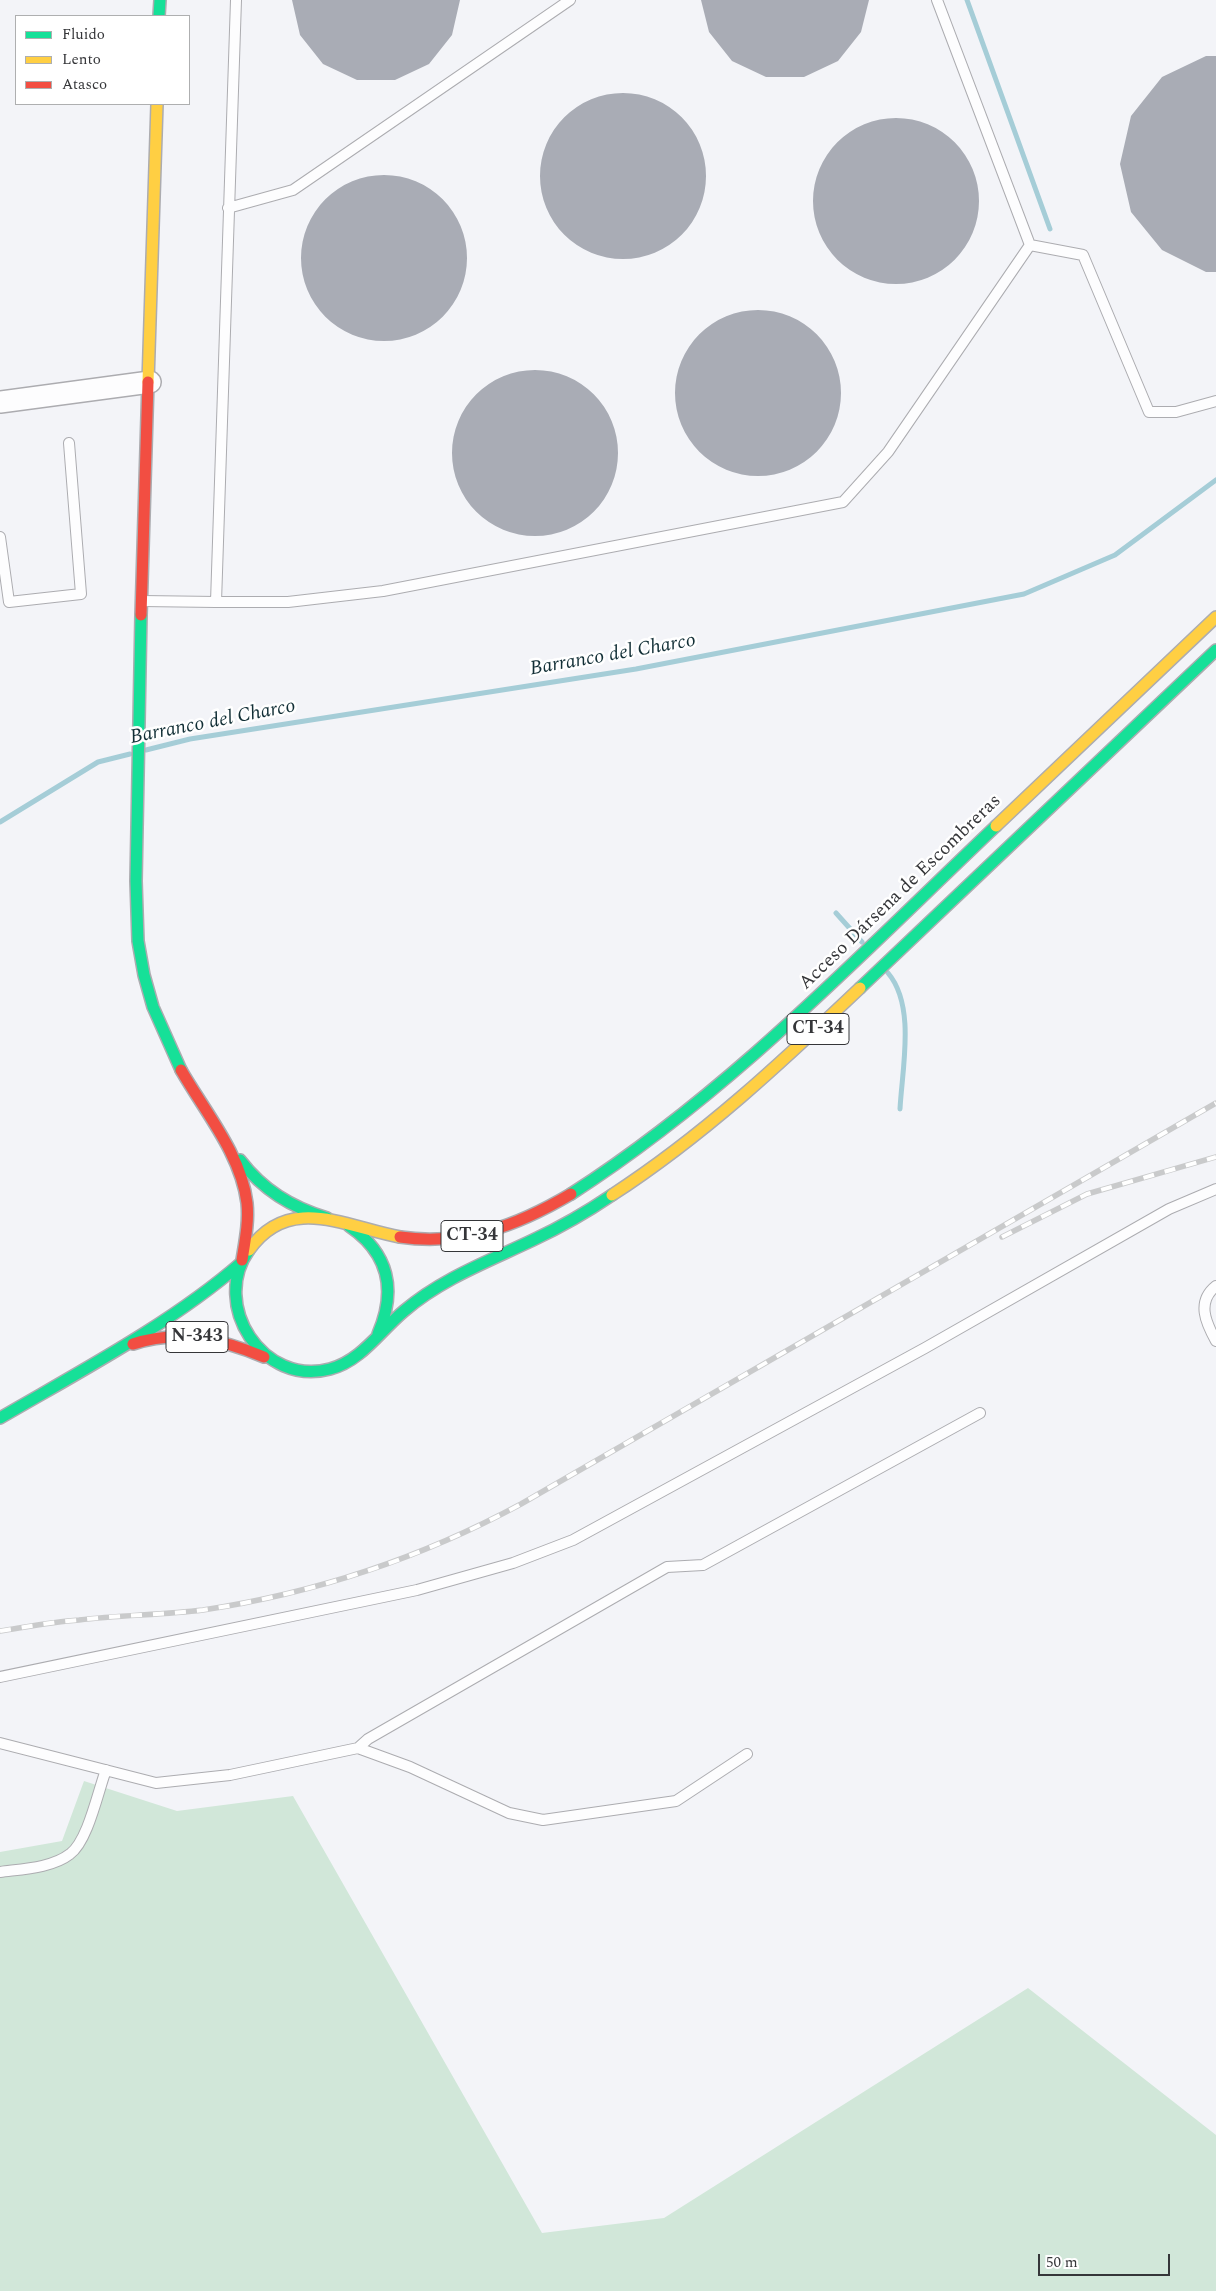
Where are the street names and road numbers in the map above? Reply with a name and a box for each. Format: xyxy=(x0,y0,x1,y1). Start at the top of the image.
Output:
street label: Acceso Dársena de Escombreras xyxy=(795,790,1007,996)
road number: CT-34 xyxy=(787,1014,849,1044)
road number: CT-34 xyxy=(441,1220,503,1252)
road number: N-343 xyxy=(166,1321,228,1352)

